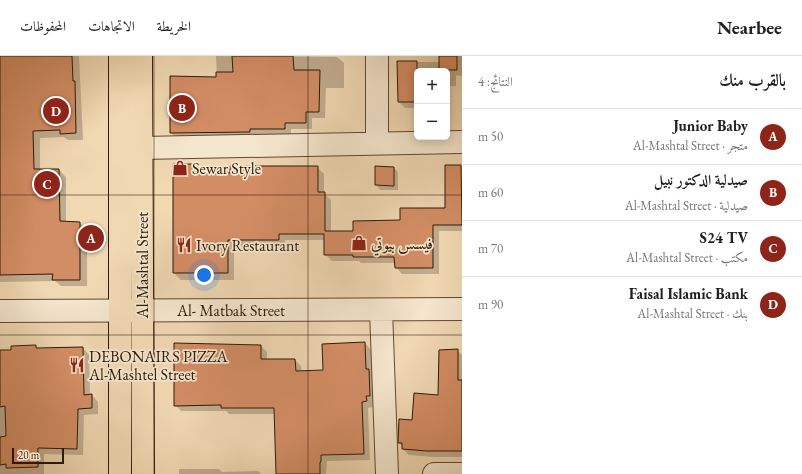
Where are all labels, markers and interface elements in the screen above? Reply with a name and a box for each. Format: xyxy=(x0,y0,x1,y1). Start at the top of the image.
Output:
text: Nearbee xyxy=(717,15,782,40)
text: المحفوظات xyxy=(20,17,66,35)
text: الاتجاهات xyxy=(88,17,135,35)
text: الخريطة xyxy=(157,17,191,35)
map controls xyxy=(414,68,450,140)
button: + xyxy=(414,68,450,104)
text: بالقرب منك xyxy=(719,69,786,91)
text: النتائج: 4 xyxy=(478,73,513,90)
pin: B xyxy=(169,93,195,123)
pin: D xyxy=(43,96,69,126)
button: − xyxy=(414,104,450,140)
text: Junior Baby xyxy=(673,116,748,135)
text: 50 m xyxy=(478,128,503,145)
text: A xyxy=(768,128,778,145)
text: متجر · Al-Mashtal Street xyxy=(633,137,748,154)
place label: Sewar Style xyxy=(192,158,261,179)
shop icon: Sewar Style xyxy=(171,159,189,177)
pin: C xyxy=(34,169,60,199)
text: صيدلية الدكتور نبيل xyxy=(654,170,748,189)
text: 60 m xyxy=(478,184,503,201)
text: B xyxy=(769,184,777,201)
text: صيدلية · Al-Mashtal Street xyxy=(625,197,748,214)
street label: Al-Mashtal Street xyxy=(132,212,153,319)
pin: A xyxy=(78,223,104,253)
text: S24 TV xyxy=(700,228,748,247)
place label: فيسس بيوتي xyxy=(371,233,433,256)
shop icon: فيسس بيوتي xyxy=(350,234,368,252)
place label: Ivory Restaurant xyxy=(196,235,299,256)
restaurant icon: Ivory Restaurant xyxy=(175,236,193,254)
text: 70 m xyxy=(478,240,503,257)
text: C xyxy=(768,240,778,257)
text: مكتب · Al-Mashtal Street xyxy=(626,249,748,266)
your location xyxy=(194,265,214,285)
text: Faisal Islamic Bank xyxy=(629,284,748,303)
text: 90 m xyxy=(478,296,503,313)
text: D xyxy=(768,296,778,313)
street label: Al- Matbak Street xyxy=(176,300,285,321)
text: بنك · Al-Mashtal Street xyxy=(637,305,748,322)
place label: DEBONAIRS PIZZA Al-Mashtel Street xyxy=(88,346,228,385)
restaurant icon: DEBONAIRS PIZZA Al-Mashtel Street xyxy=(68,356,86,374)
scale bar xyxy=(12,446,64,465)
text: 20 m xyxy=(18,448,39,462)

